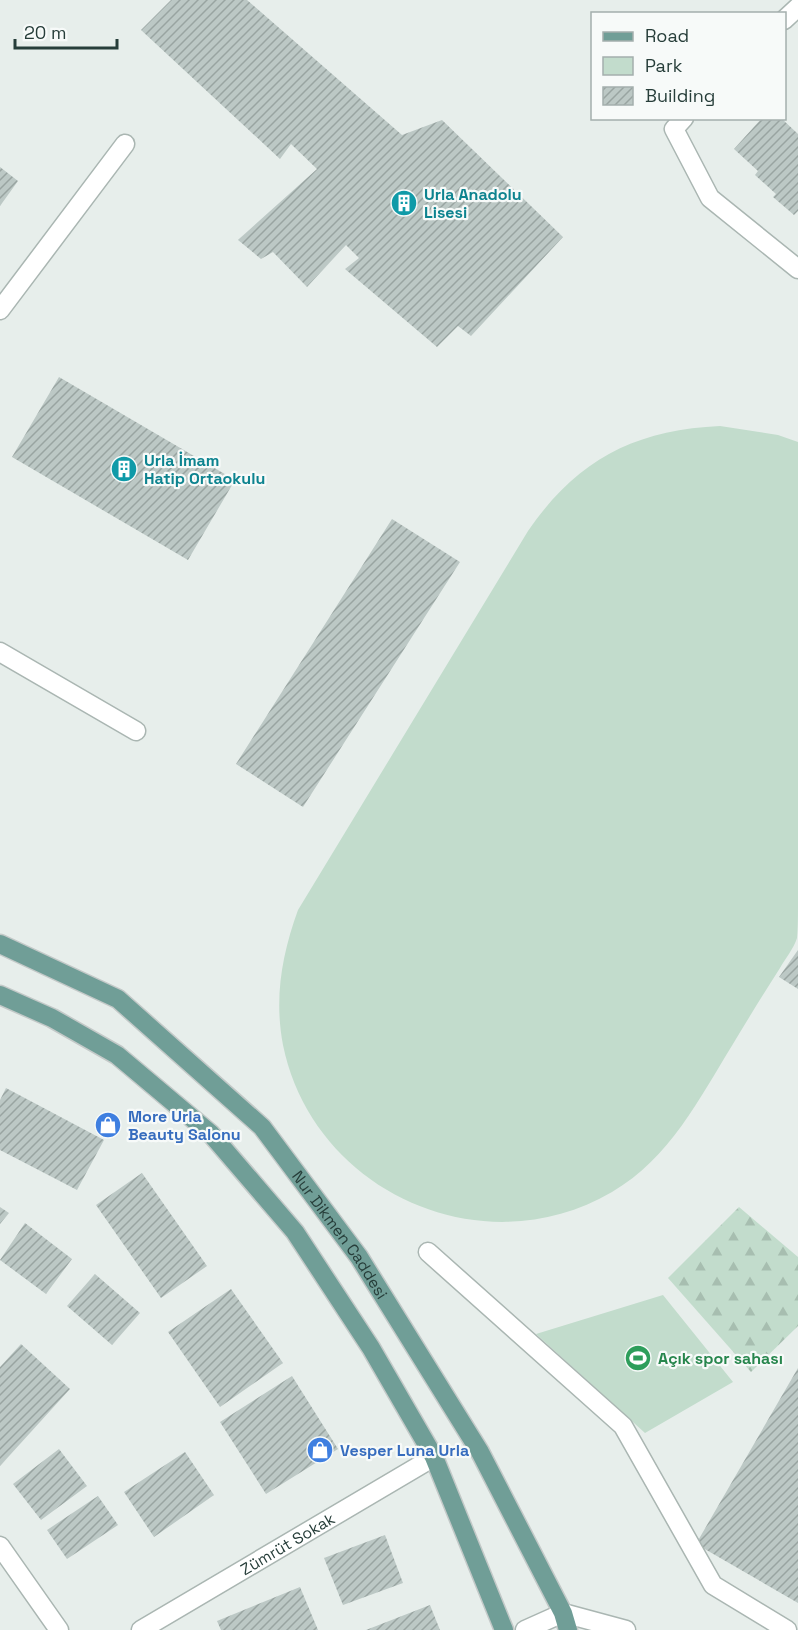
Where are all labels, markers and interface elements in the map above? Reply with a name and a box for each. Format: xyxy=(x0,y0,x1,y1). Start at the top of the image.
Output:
scale bar xyxy=(15,12,117,50)
legend xyxy=(591,12,786,120)
text: 20 m xyxy=(24,21,67,44)
text: Road xyxy=(645,24,689,47)
text: Park xyxy=(645,54,683,77)
text: Building xyxy=(645,84,715,107)
place label: Urla Anadolu Lisesi xyxy=(424,184,522,223)
building icon: Urla Anadolu Lisesi xyxy=(389,188,419,218)
place label: Urla İmam Hatip Ortaokulu xyxy=(144,450,265,489)
building icon: Urla İmam Hatip Ortaokulu xyxy=(109,454,139,484)
place label: More Urla Beauty Salonu xyxy=(128,1106,241,1145)
shop icon: More Urla Beauty Salonu xyxy=(93,1110,123,1140)
street label: Nur Dikmen Caddesi xyxy=(287,1167,392,1303)
sports icon: Açık spor sahası xyxy=(623,1343,653,1373)
place label: Açık spor sahası xyxy=(658,1348,783,1369)
shop icon: Vesper Luna Urla xyxy=(305,1435,335,1465)
place label: Vesper Luna Urla xyxy=(340,1440,469,1461)
street label: Zümrüt Sokak xyxy=(237,1508,339,1580)

